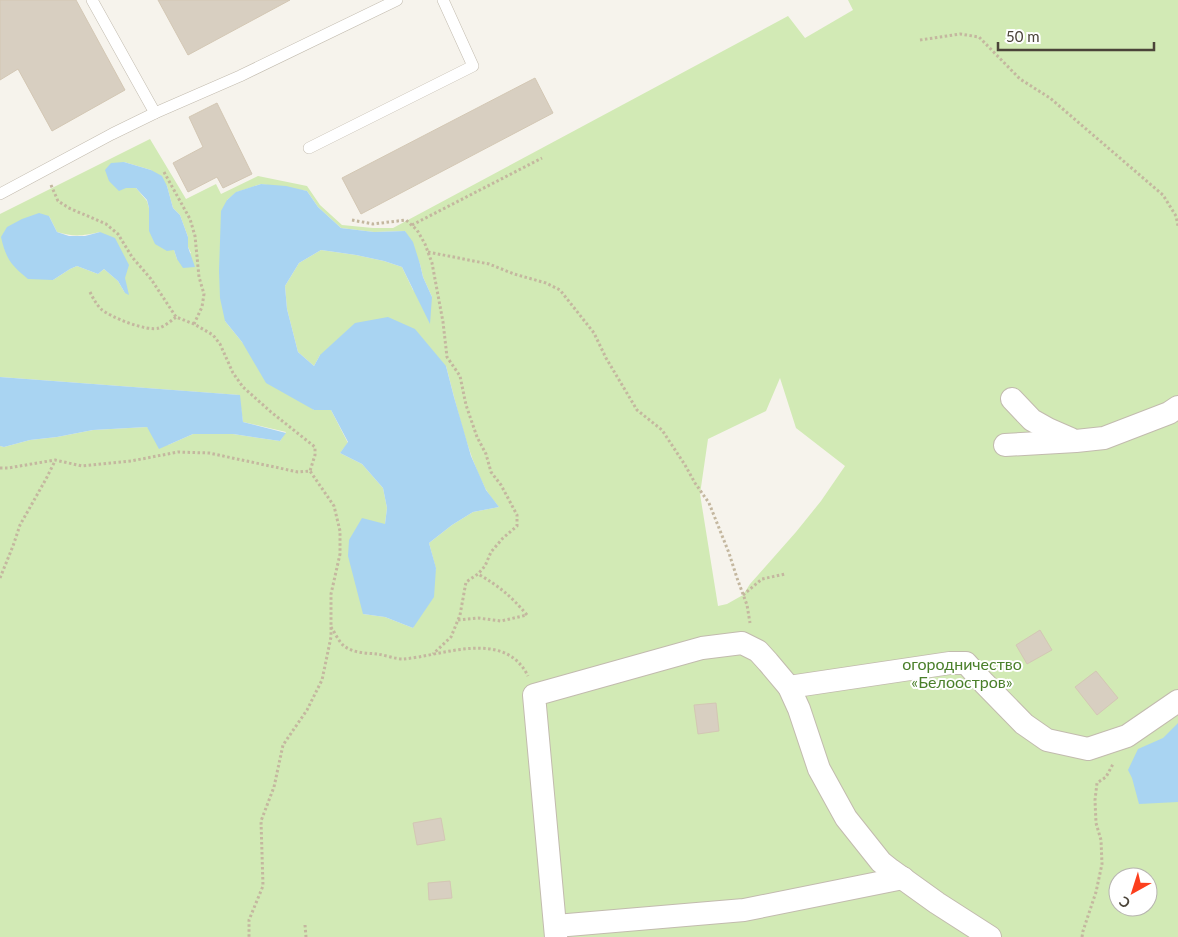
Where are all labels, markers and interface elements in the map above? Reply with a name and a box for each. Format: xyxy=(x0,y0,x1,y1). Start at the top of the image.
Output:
scale bar xyxy=(998,20,1154,52)
text: 50 m xyxy=(1006,27,1040,45)
park label: огородничество «Белоостров» xyxy=(902,654,1022,691)
north arrow xyxy=(1108,867,1158,917)
text: С xyxy=(1115,893,1133,912)

